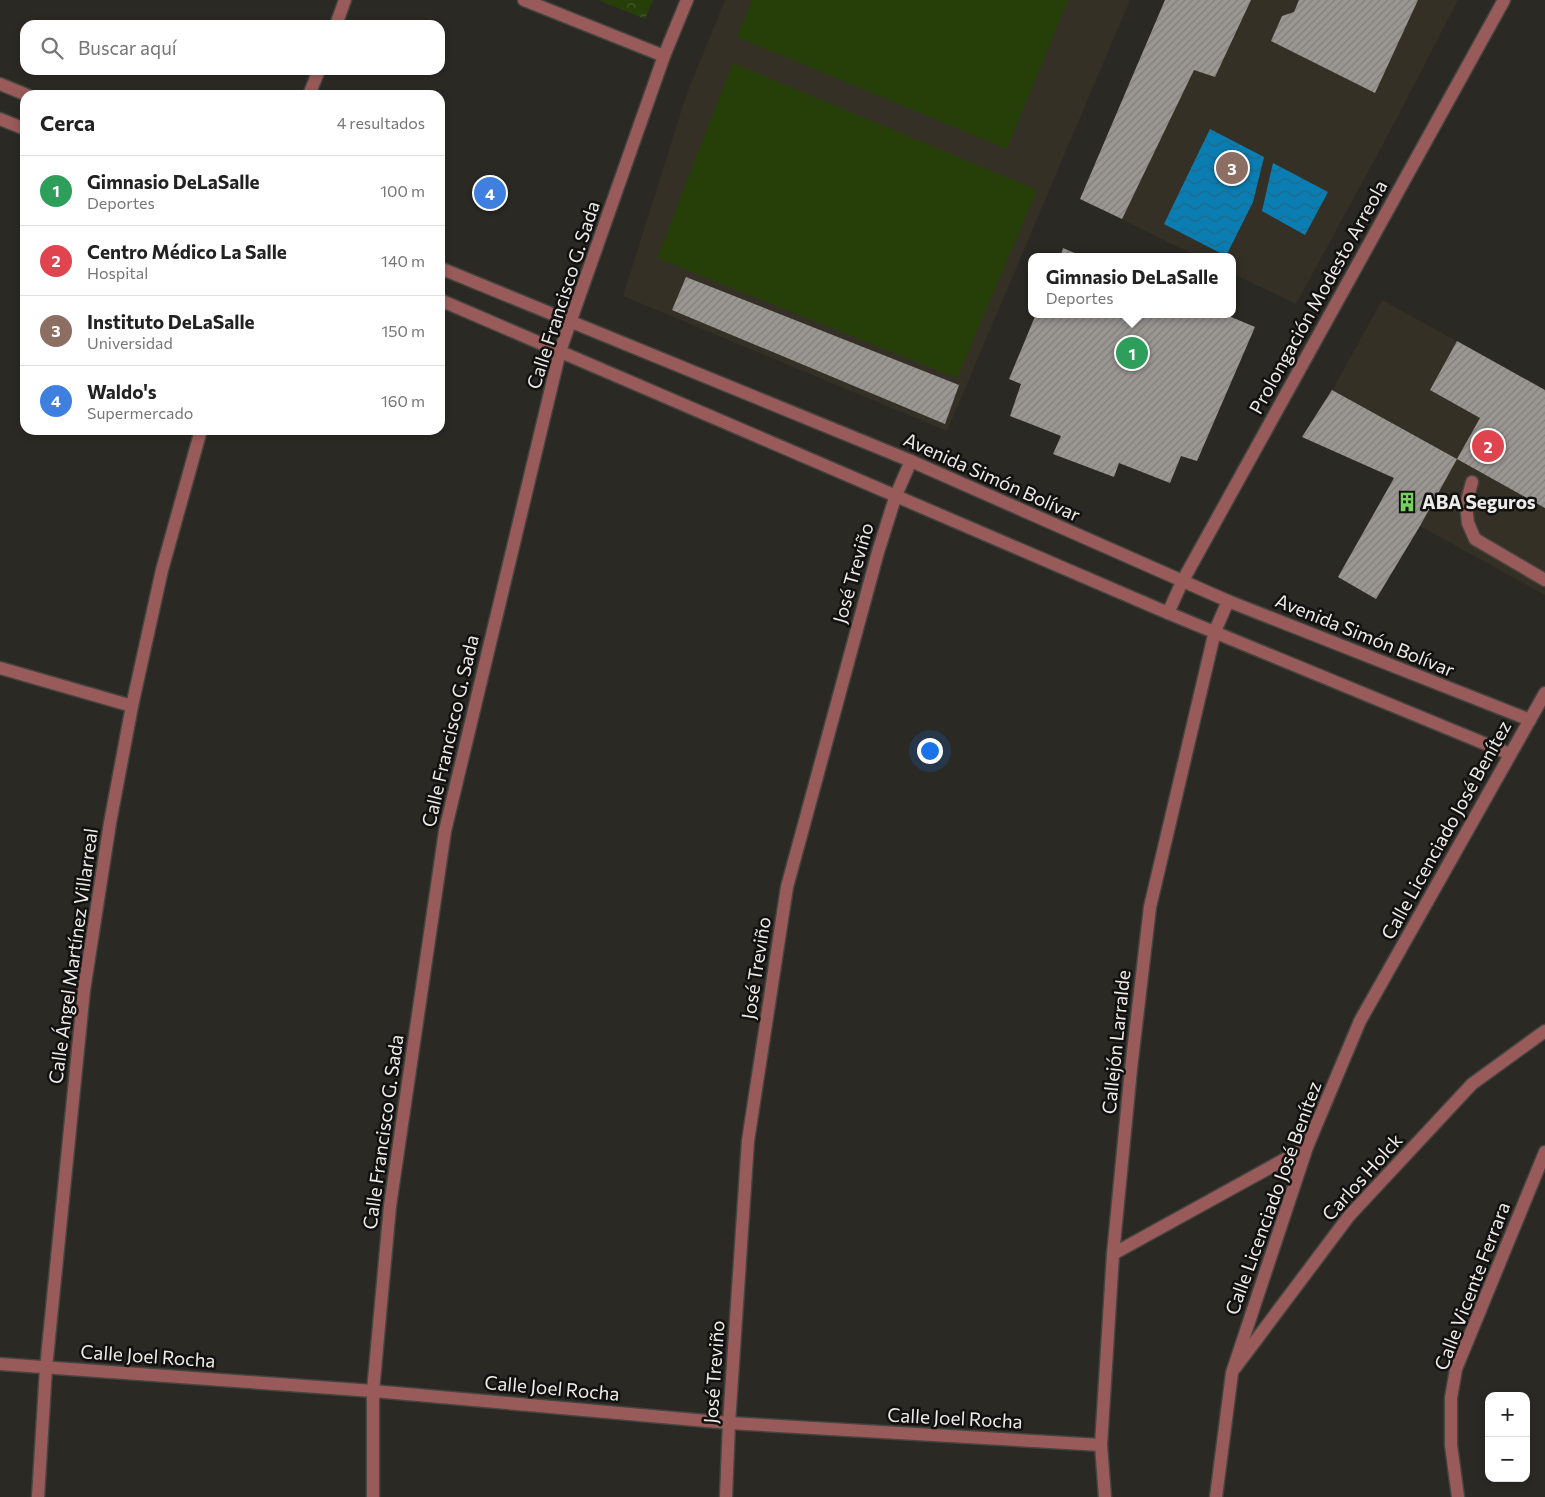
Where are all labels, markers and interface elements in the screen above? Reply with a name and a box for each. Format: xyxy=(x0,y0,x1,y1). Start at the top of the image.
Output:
search box xyxy=(20,20,445,75)
icon: search xyxy=(38,34,66,62)
text: Buscar aquí xyxy=(78,36,177,59)
text: Cerca xyxy=(40,110,95,135)
text: 4 resultados xyxy=(337,113,425,132)
pin: 3 xyxy=(1216,149,1248,187)
text: Gimnasio DeLaSalle xyxy=(87,170,260,193)
pin: 4 xyxy=(474,174,506,212)
street label: Prolongación Modesto Arreola xyxy=(1244,176,1392,418)
text: 1 xyxy=(52,181,60,200)
text: 100 m xyxy=(380,181,425,200)
text: Deportes xyxy=(87,193,155,212)
street label: Calle Francisco G. Sada xyxy=(521,198,604,392)
text: Centro Médico La Salle xyxy=(87,240,287,263)
text: 2 xyxy=(51,251,61,270)
text: 140 m xyxy=(381,251,425,270)
popup xyxy=(1028,253,1236,318)
text: Hospital xyxy=(87,263,148,282)
text: Gimnasio DeLaSalle xyxy=(1046,265,1218,288)
text: Deportes xyxy=(1046,288,1114,307)
text: Instituto DeLaSalle xyxy=(87,310,255,333)
text: 3 xyxy=(51,321,61,340)
text: 150 m xyxy=(382,321,425,340)
text: Universidad xyxy=(87,333,173,352)
pin: 1 xyxy=(1116,334,1148,372)
text: Waldo's xyxy=(87,380,157,403)
text: 4 xyxy=(51,391,61,410)
text: 160 m xyxy=(381,391,425,410)
text: Supermercado xyxy=(87,403,193,422)
street label: Avenida Simón Bolívar xyxy=(900,427,1085,526)
pin: 2 xyxy=(1472,427,1504,465)
place label: ABA Seguros xyxy=(1422,490,1536,513)
building icon: ABA Seguros xyxy=(1396,491,1418,513)
street label: José Treviño xyxy=(827,520,878,626)
street label: Avenida Simón Bolívar xyxy=(1272,588,1458,681)
street label: Calle Francisco G. Sada xyxy=(416,633,483,829)
street label: Calle Licenciado José Benítez xyxy=(1376,716,1515,943)
your location xyxy=(917,738,943,764)
street label: Calle Ángel Martínez Villarreal xyxy=(43,826,102,1085)
street label: José Treviño xyxy=(736,915,775,1021)
street label: Callejón Larralde xyxy=(1096,969,1135,1115)
street label: Calle Francisco G. Sada xyxy=(357,1033,408,1231)
street label: Calle Licenciado José Benítez xyxy=(1220,1078,1326,1318)
street label: Carlos Holck xyxy=(1317,1128,1407,1225)
street label: Calle Vicente Ferrara xyxy=(1429,1198,1514,1373)
street label: José Treviño xyxy=(698,1320,729,1424)
street label: Calle Joel Rocha xyxy=(80,1339,216,1372)
street label: Calle Joel Rocha xyxy=(484,1370,620,1405)
map controls xyxy=(1485,1392,1530,1482)
button: + xyxy=(1485,1392,1530,1437)
street label: Calle Joel Rocha xyxy=(887,1402,1023,1433)
button: − xyxy=(1485,1437,1530,1482)

